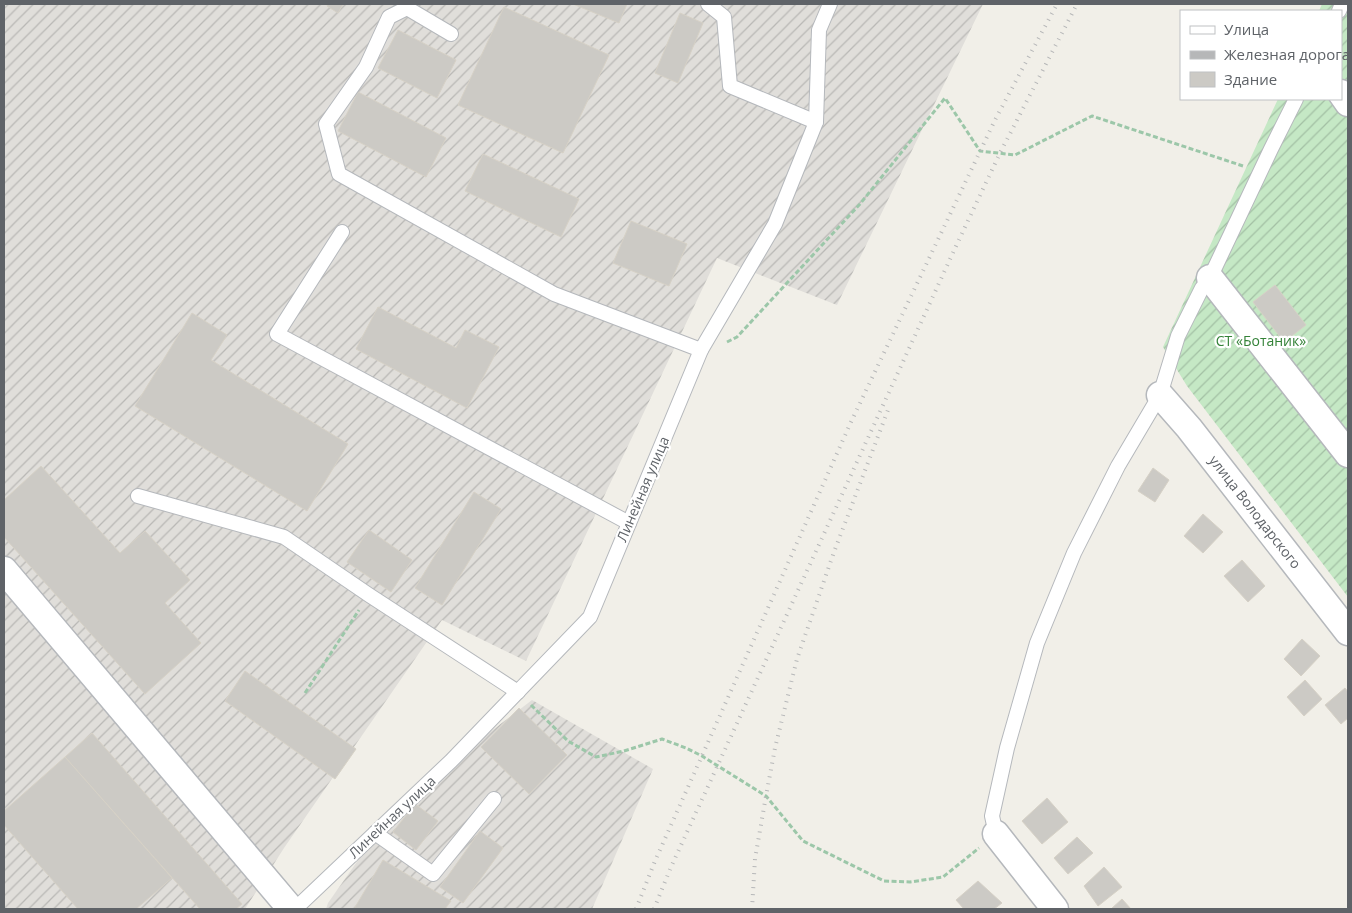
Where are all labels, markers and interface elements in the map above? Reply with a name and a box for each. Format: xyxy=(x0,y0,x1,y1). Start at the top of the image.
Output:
legend xyxy=(1180,10,1342,100)
text: Улица xyxy=(1224,19,1269,39)
text: Железная дорога xyxy=(1224,44,1350,64)
text: Здание xyxy=(1224,69,1277,89)
park label: СТ «Ботаник» xyxy=(1216,331,1306,350)
street label: Линейная улица xyxy=(612,433,673,544)
street label: улица Володарского xyxy=(1205,451,1306,572)
street label: Линейная улица xyxy=(344,771,439,862)

